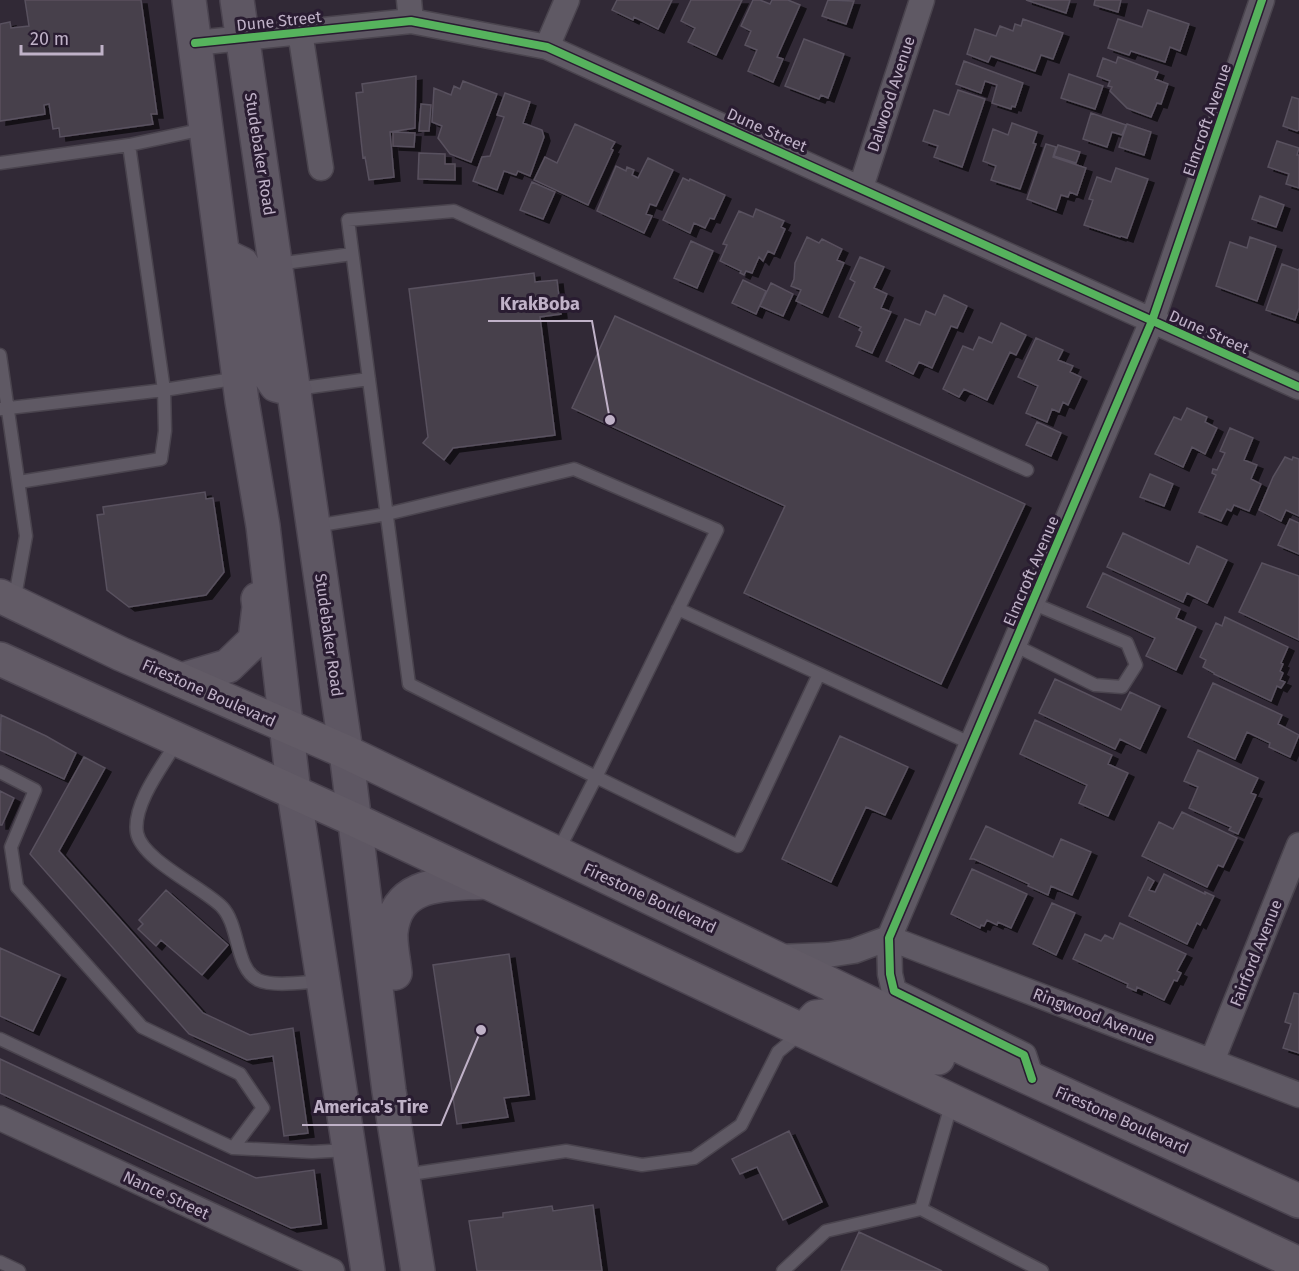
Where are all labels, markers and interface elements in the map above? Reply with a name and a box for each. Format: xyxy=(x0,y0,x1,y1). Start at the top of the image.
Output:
street label: Dune Street xyxy=(236,7,323,35)
scale bar xyxy=(21,18,102,56)
text: 20 m xyxy=(30,28,69,50)
street label: Dalwood Avenue xyxy=(863,34,919,154)
street label: Elmcroft Avenue xyxy=(1179,61,1235,179)
street label: Studebaker Road xyxy=(241,91,279,217)
street label: Dune Street xyxy=(724,104,810,156)
callout: KrakBoba xyxy=(488,285,592,321)
text: KrakBoba xyxy=(500,293,580,315)
street label: Dune Street xyxy=(1166,306,1252,358)
street label: Elmcroft Avenue xyxy=(999,513,1063,629)
street label: Studebaker Road xyxy=(311,572,347,698)
street label: Firestone Boulevard xyxy=(139,655,279,731)
street label: Firestone Boulevard xyxy=(581,859,719,937)
street label: Fairford Avenue xyxy=(1226,897,1286,1009)
street label: Ringwood Avenue xyxy=(1030,984,1158,1048)
street label: Firestone Boulevard xyxy=(1052,1082,1192,1158)
callout: America's Tire xyxy=(302,1089,441,1125)
text: America's Tire xyxy=(313,1096,428,1118)
street label: Nance Street xyxy=(120,1167,212,1223)

